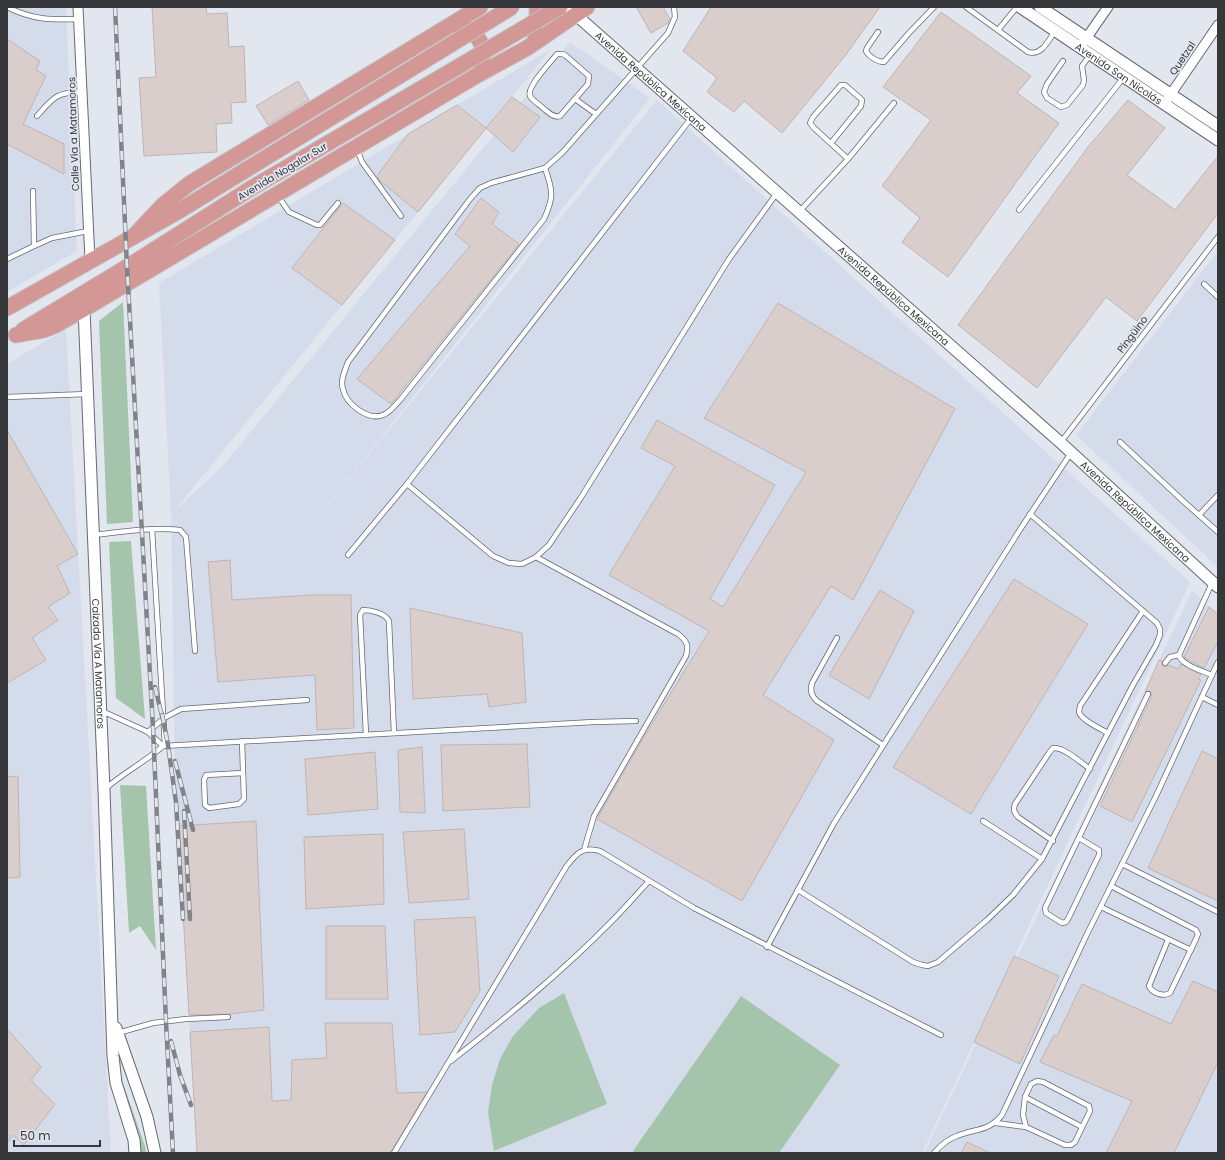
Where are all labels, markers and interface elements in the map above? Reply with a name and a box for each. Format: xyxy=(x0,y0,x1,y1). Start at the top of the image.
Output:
street label: Avenida República Mexicana xyxy=(592,28,710,135)
street label: Quetzal xyxy=(1166,38,1199,78)
street label: Avenida San Nicolás xyxy=(1072,39,1165,108)
street label: Calle Vía a Matamoros xyxy=(64,77,83,191)
street label: Avenida Nogalar Sur xyxy=(235,139,330,204)
street label: Avenida República Mexicana xyxy=(834,242,953,349)
street label: Pingüino xyxy=(1113,313,1151,356)
street label: Avenida República Mexicana xyxy=(1077,457,1193,566)
street label: Calzada Vía A Matamoros xyxy=(88,598,108,729)
scale bar xyxy=(14,1122,100,1148)
text: 50 m xyxy=(20,1127,51,1144)

